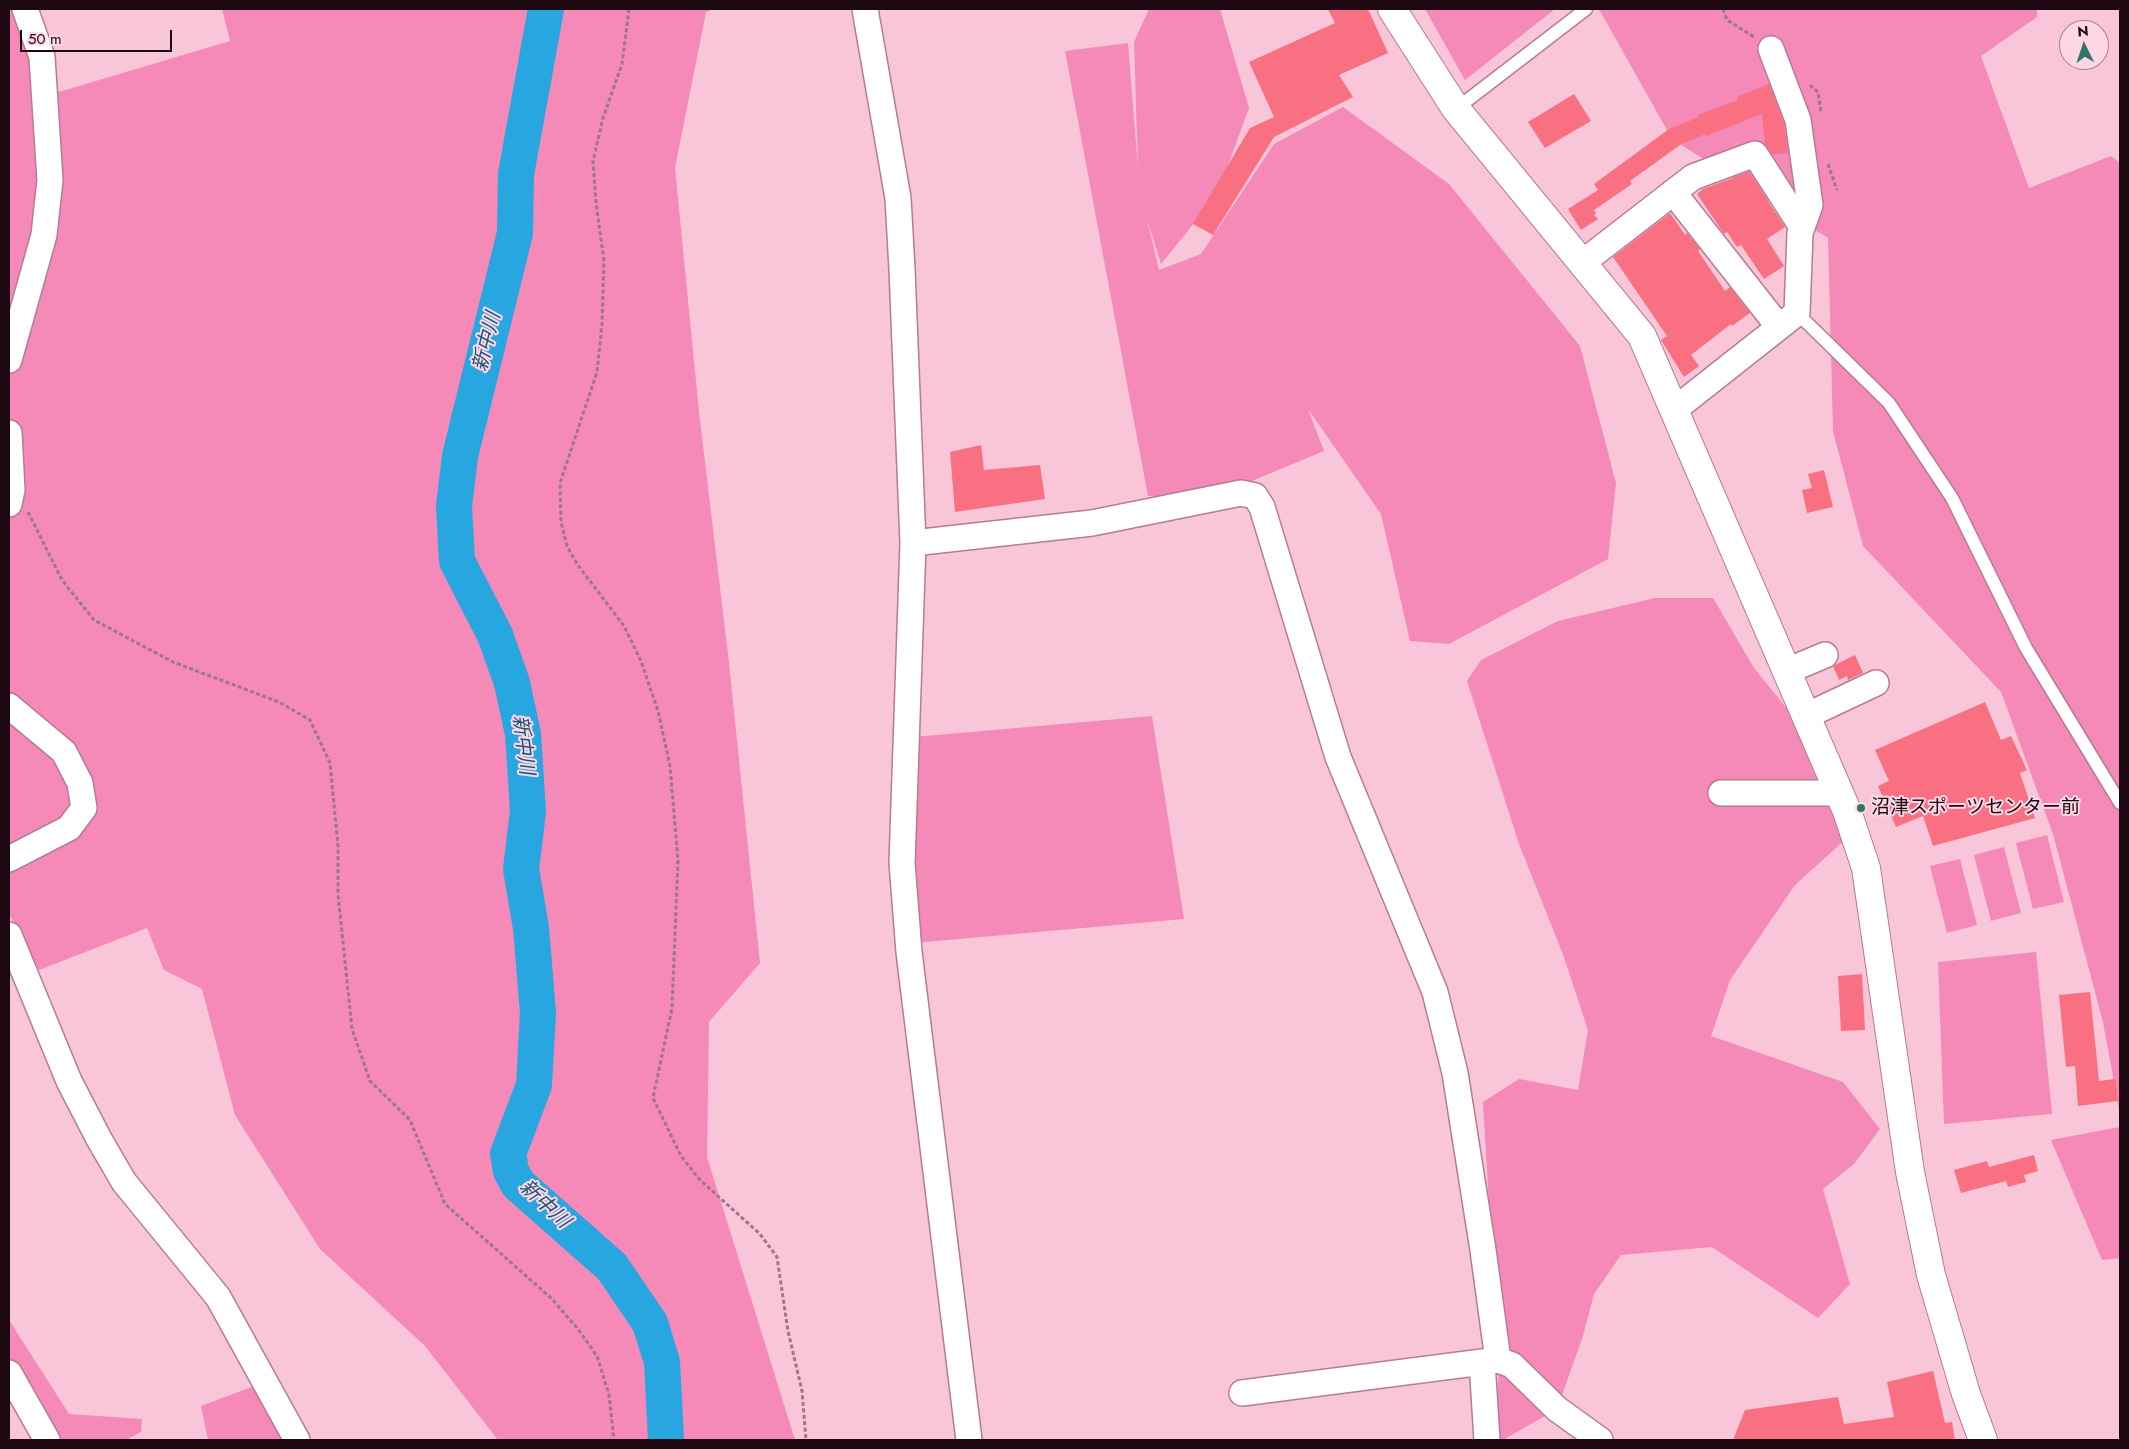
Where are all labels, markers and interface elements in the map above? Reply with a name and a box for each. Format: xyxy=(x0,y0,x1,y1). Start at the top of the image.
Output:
scale bar xyxy=(22,20,175,52)
north arrow xyxy=(2059,20,2109,70)
text: N xyxy=(2077,21,2089,41)
text: 50 m xyxy=(28,28,62,50)
water label: 新中川 xyxy=(469,310,507,374)
water label: 新中川 xyxy=(506,714,538,776)
place label: 沼津スポーツセンター前 xyxy=(1871,797,2080,819)
marker: 沼津スポーツセンター前 xyxy=(1855,802,1867,814)
water label: 新中川 xyxy=(514,1176,574,1234)

